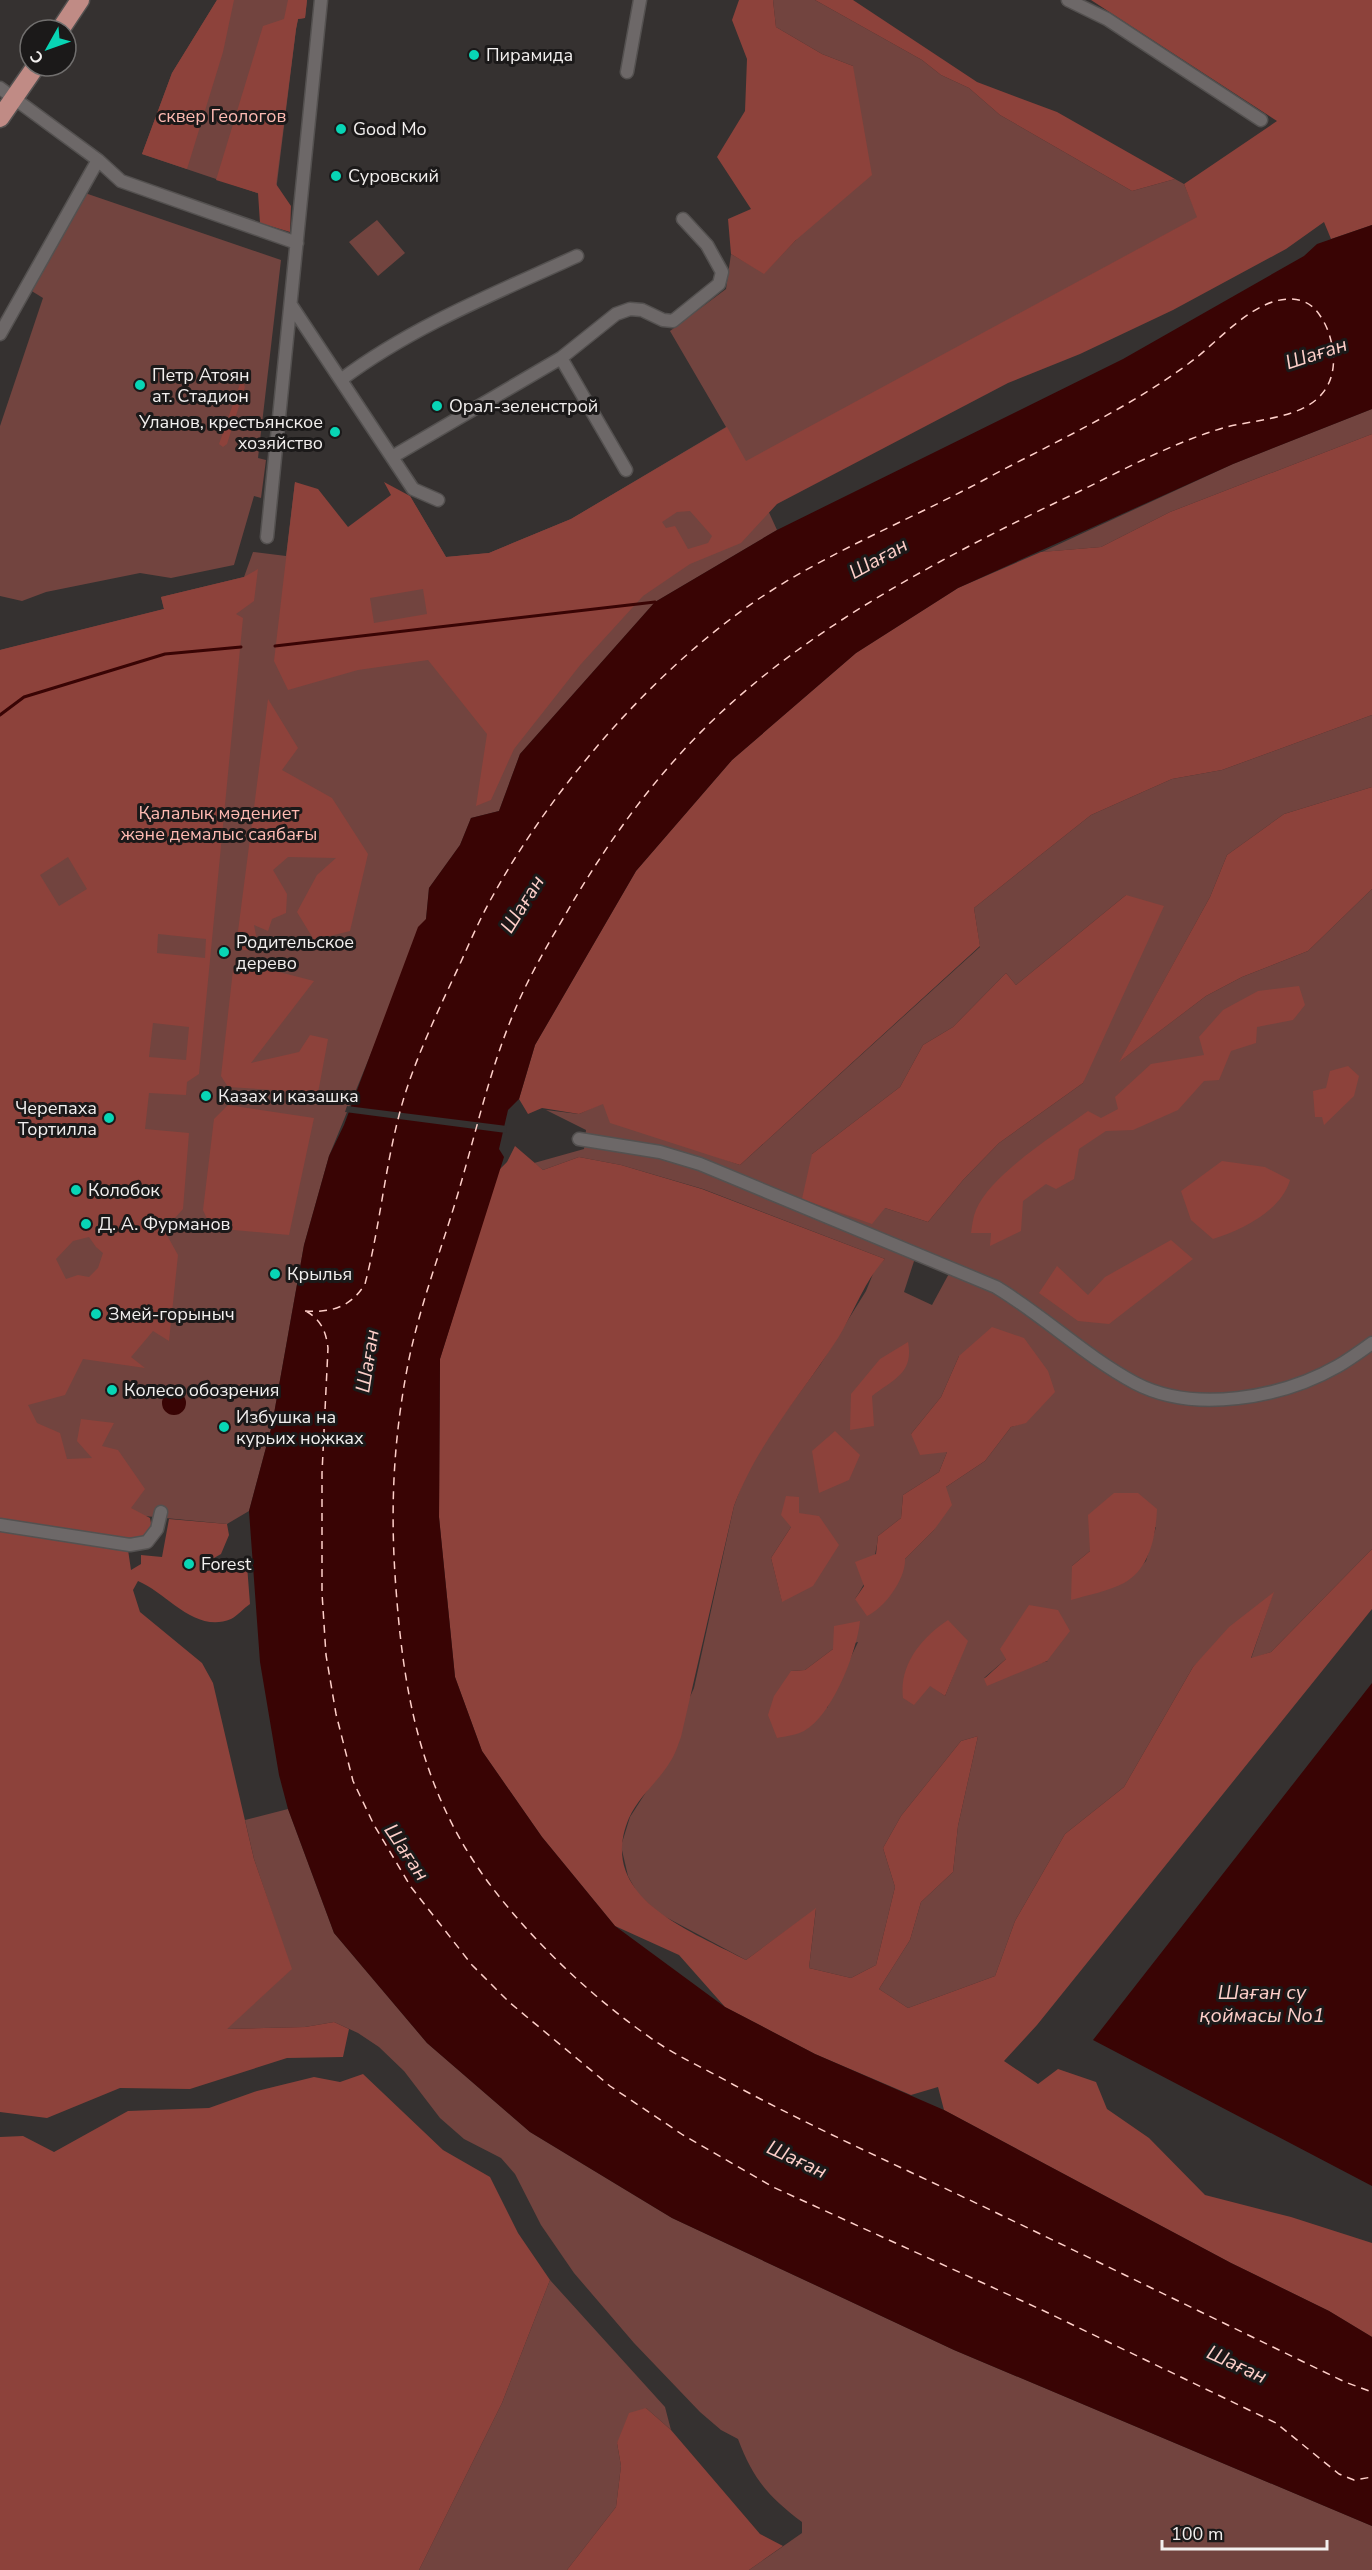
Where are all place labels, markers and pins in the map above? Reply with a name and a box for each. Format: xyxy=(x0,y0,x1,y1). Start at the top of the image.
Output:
place label: Пирамида xyxy=(486,43,573,67)
marker: Пирамида xyxy=(467,48,481,62)
place label: Good Mo xyxy=(353,117,427,141)
marker: Good Mo xyxy=(334,122,348,136)
place label: Суровский xyxy=(348,164,439,188)
marker: Суровский xyxy=(329,169,343,183)
place label: Петр Атоян ат. Стадион xyxy=(152,363,250,408)
marker: Петр Атоян ат. Стадион xyxy=(133,378,147,392)
place label: Орал-зеленстрой xyxy=(449,394,598,418)
marker: Орал-зеленстрой xyxy=(430,399,444,413)
place label: Уланов, крестьянское хозяйство xyxy=(138,410,323,455)
marker: Уланов, крестьянское хозяйство xyxy=(328,425,342,439)
place label: Родительское дерево xyxy=(236,930,354,975)
marker: Родительское дерево xyxy=(217,945,231,959)
place label: Казах и казашка xyxy=(218,1084,359,1108)
marker: Казах и казашка xyxy=(199,1089,213,1103)
place label: Черепаха Тортилла xyxy=(15,1096,97,1141)
marker: Черепаха Тортилла xyxy=(102,1111,116,1125)
place label: Колобок xyxy=(88,1178,160,1202)
marker: Колобок xyxy=(69,1183,83,1197)
place label: Д. А. Фурманов xyxy=(98,1212,231,1236)
marker: Д. А. Фурманов xyxy=(79,1217,93,1231)
place label: Крылья xyxy=(287,1262,352,1286)
marker: Крылья xyxy=(268,1267,282,1281)
place label: Змей-горыныч xyxy=(108,1302,235,1326)
marker: Змей-горыныч xyxy=(89,1307,103,1321)
place label: Колесо обозрения xyxy=(124,1378,280,1402)
marker: Колесо обозрения xyxy=(105,1383,119,1397)
place label: Избушка на курьих ножках xyxy=(236,1405,364,1450)
marker: Избушка на курьих ножках xyxy=(217,1420,231,1434)
place label: Forest xyxy=(201,1552,252,1576)
marker: Forest xyxy=(182,1557,196,1571)

